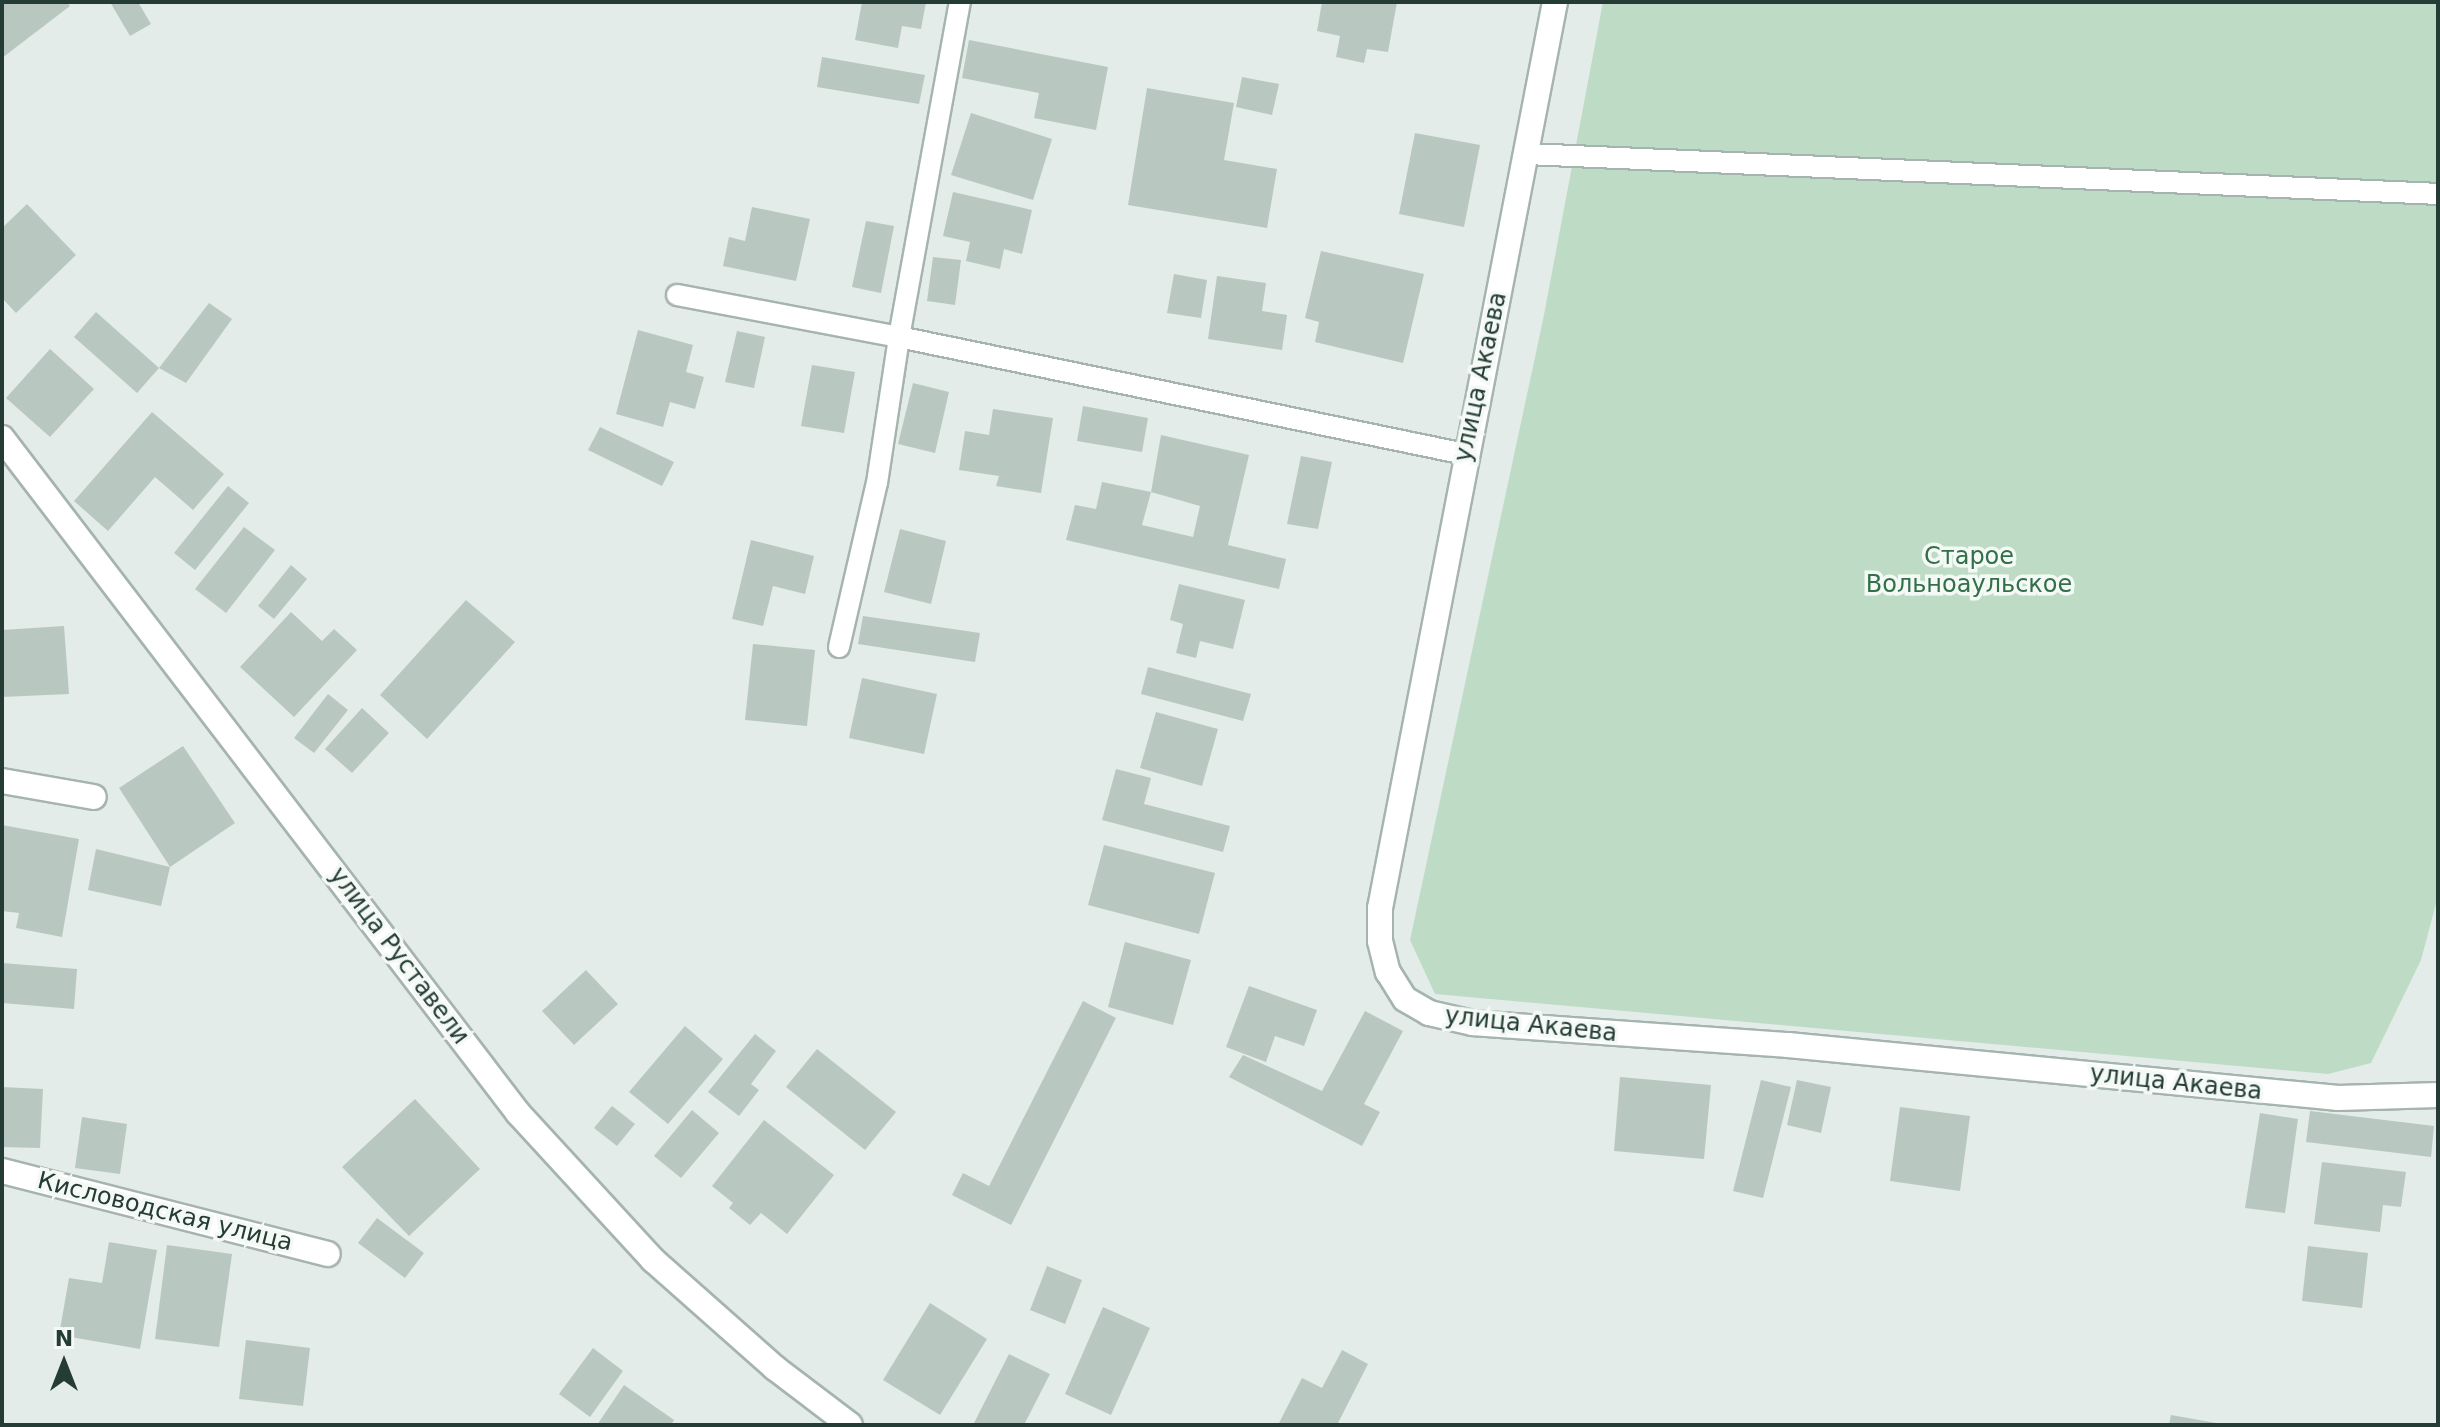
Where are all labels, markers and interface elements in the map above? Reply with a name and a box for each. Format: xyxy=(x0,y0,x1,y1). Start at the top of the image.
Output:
street label: улица Акаева xyxy=(1449,289,1513,465)
park label: Старое Вольноаульское xyxy=(1866,543,2072,599)
street label: улица Руставели xyxy=(323,862,475,1050)
street label: улица Акаева xyxy=(1443,1002,1619,1048)
street label: улица Акаева xyxy=(2088,1060,2264,1106)
street label: Кисловодская улица xyxy=(34,1166,296,1258)
north arrow xyxy=(24,1323,104,1403)
text: N xyxy=(55,1326,73,1351)

